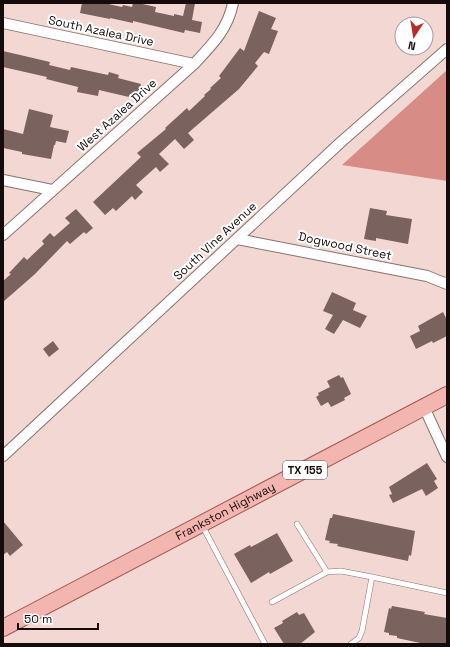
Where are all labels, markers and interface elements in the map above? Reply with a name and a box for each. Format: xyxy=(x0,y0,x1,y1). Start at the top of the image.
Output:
street label: South Azalea Drive xyxy=(47,12,155,50)
north arrow xyxy=(394,16,434,56)
text: N xyxy=(407,38,417,53)
street label: West Azalea Drive xyxy=(74,75,160,155)
street label: South Vine Avenue xyxy=(170,198,260,284)
street label: Dogwood Street xyxy=(297,228,393,264)
road number: TX 155 xyxy=(283,461,327,479)
street label: Frankston Highway xyxy=(173,479,278,544)
scale bar xyxy=(18,605,98,631)
text: 50 m xyxy=(24,611,52,627)

